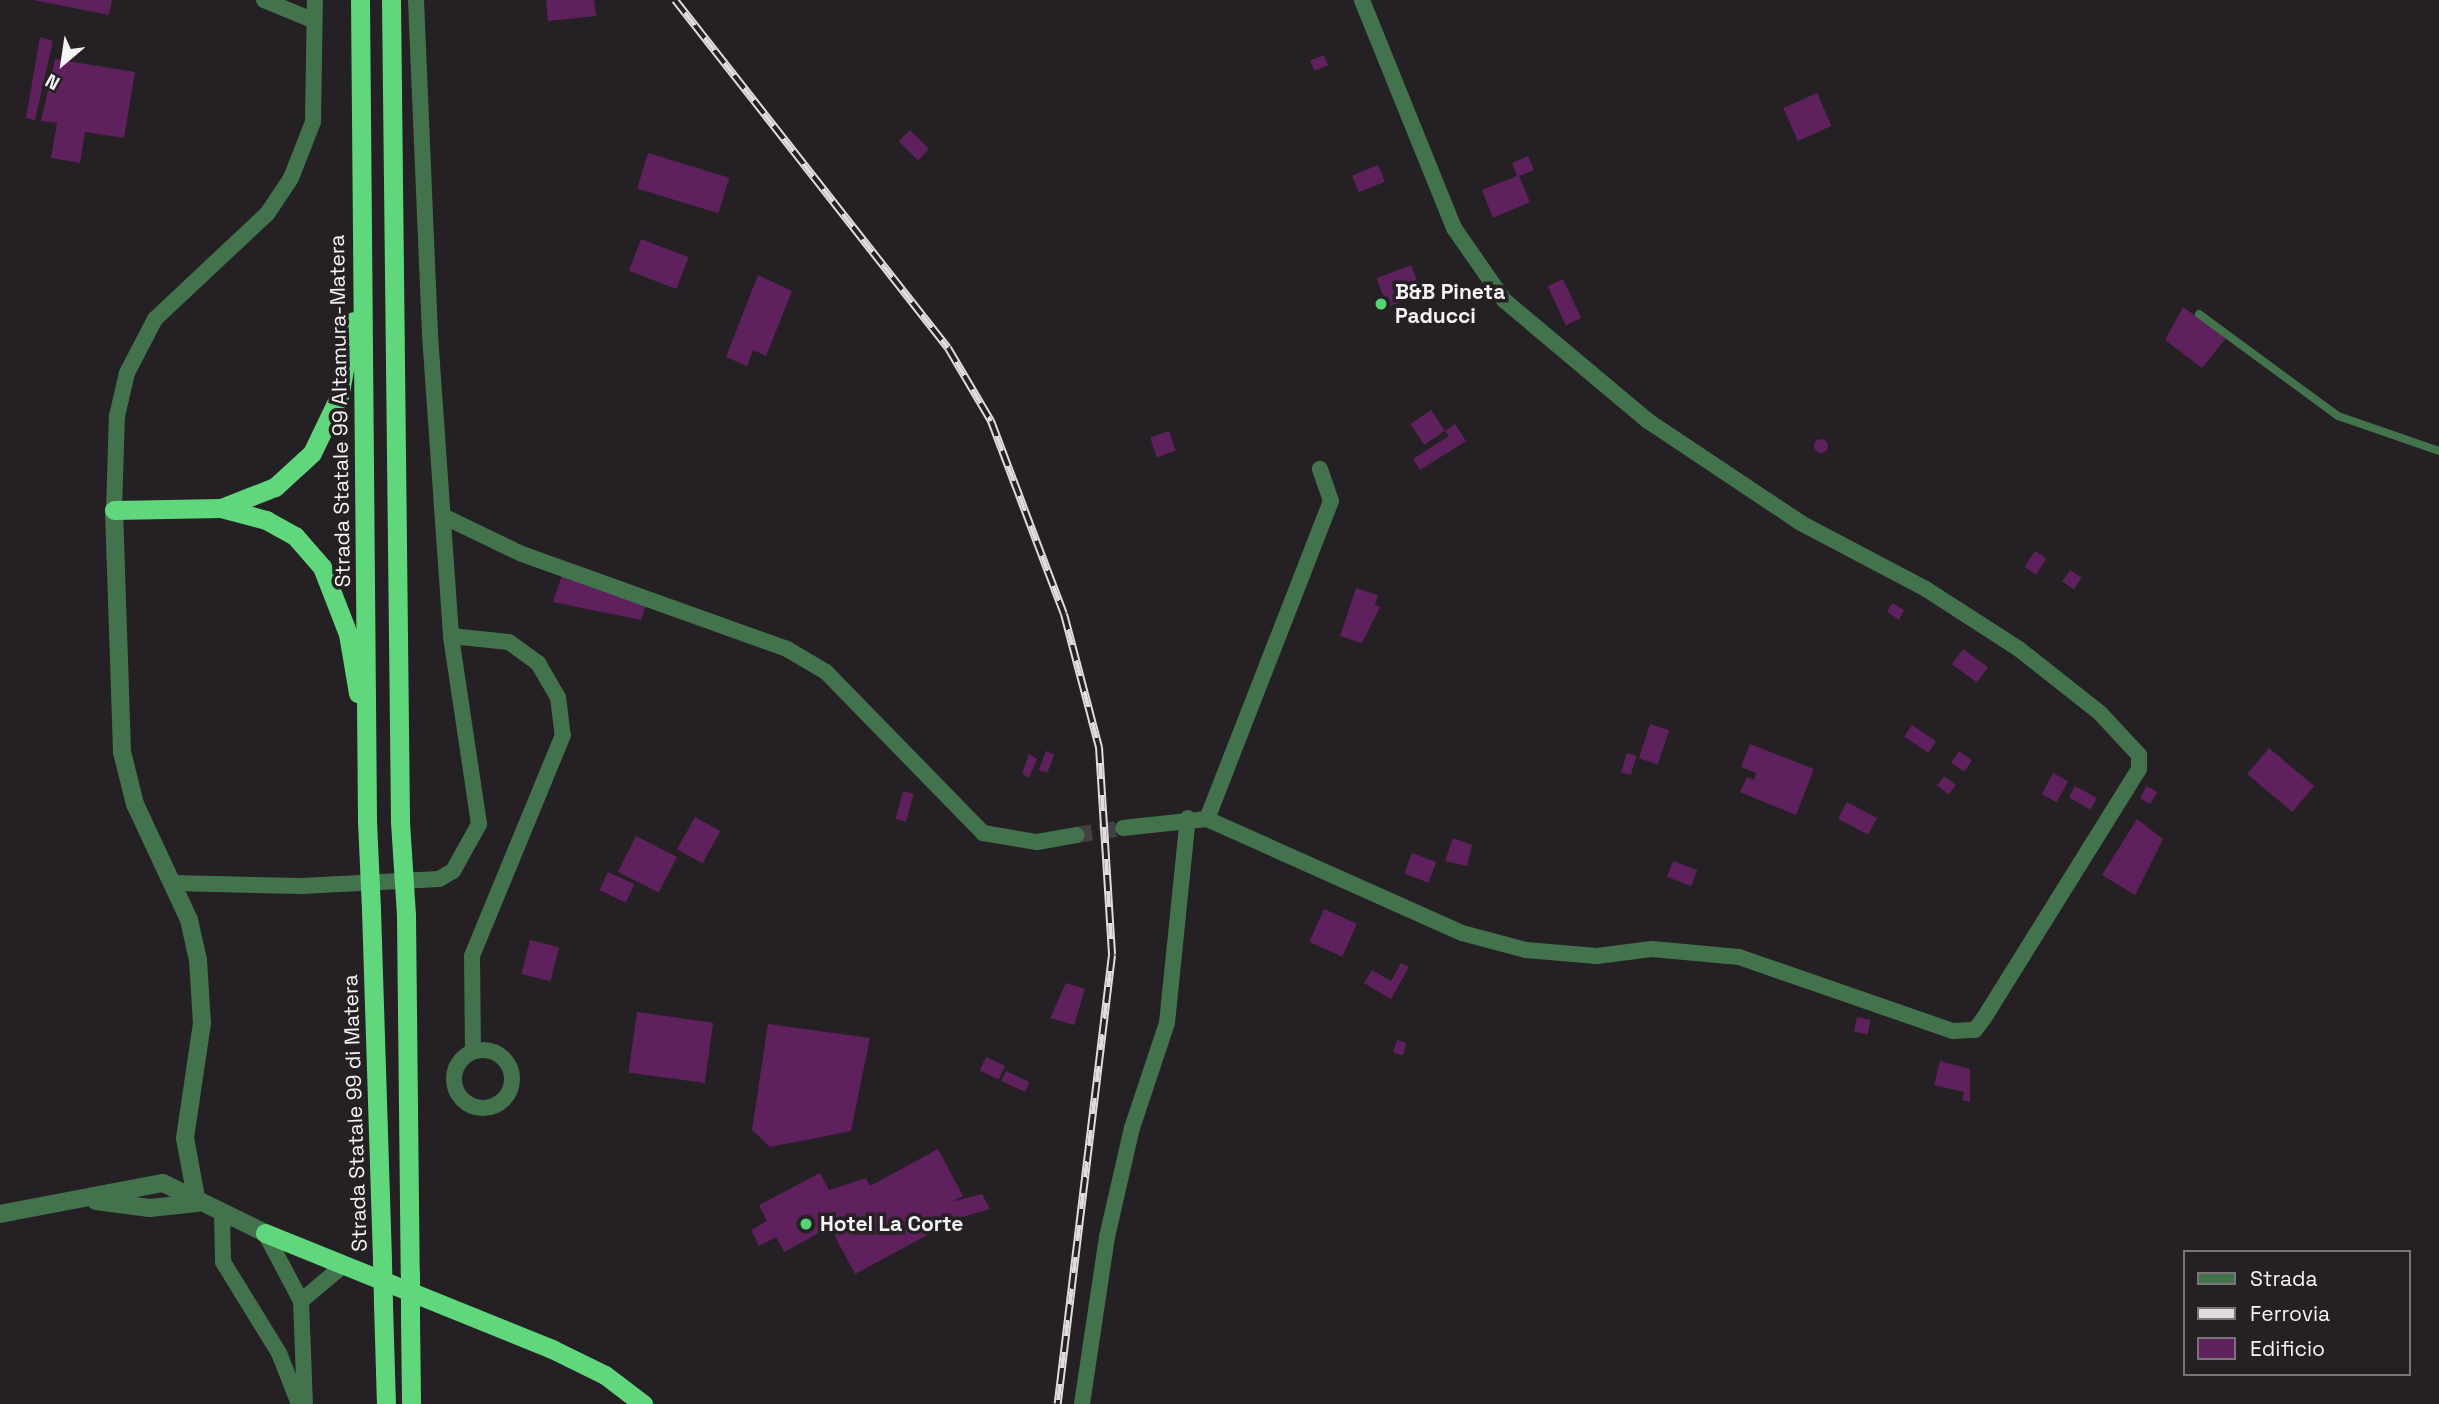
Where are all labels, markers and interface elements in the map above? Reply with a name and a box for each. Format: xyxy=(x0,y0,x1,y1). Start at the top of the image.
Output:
north arrow xyxy=(28,28,98,98)
text: N xyxy=(41,68,64,96)
street label: Strada Statale 99 Altamura-Matera xyxy=(324,234,356,588)
place label: B&B Pineta Paducci xyxy=(1395,279,1505,329)
marker: B&B Pineta Paducci xyxy=(1373,296,1389,312)
street label: Strada Statale 99 di Matera xyxy=(338,974,372,1252)
place label: Hotel La Corte xyxy=(820,1211,963,1237)
marker: Hotel La Corte xyxy=(798,1216,814,1232)
legend xyxy=(2184,1250,2411,1376)
text: Strada xyxy=(2250,1265,2317,1292)
text: Ferrovia xyxy=(2250,1300,2330,1327)
text: Edificio xyxy=(2250,1335,2325,1362)

